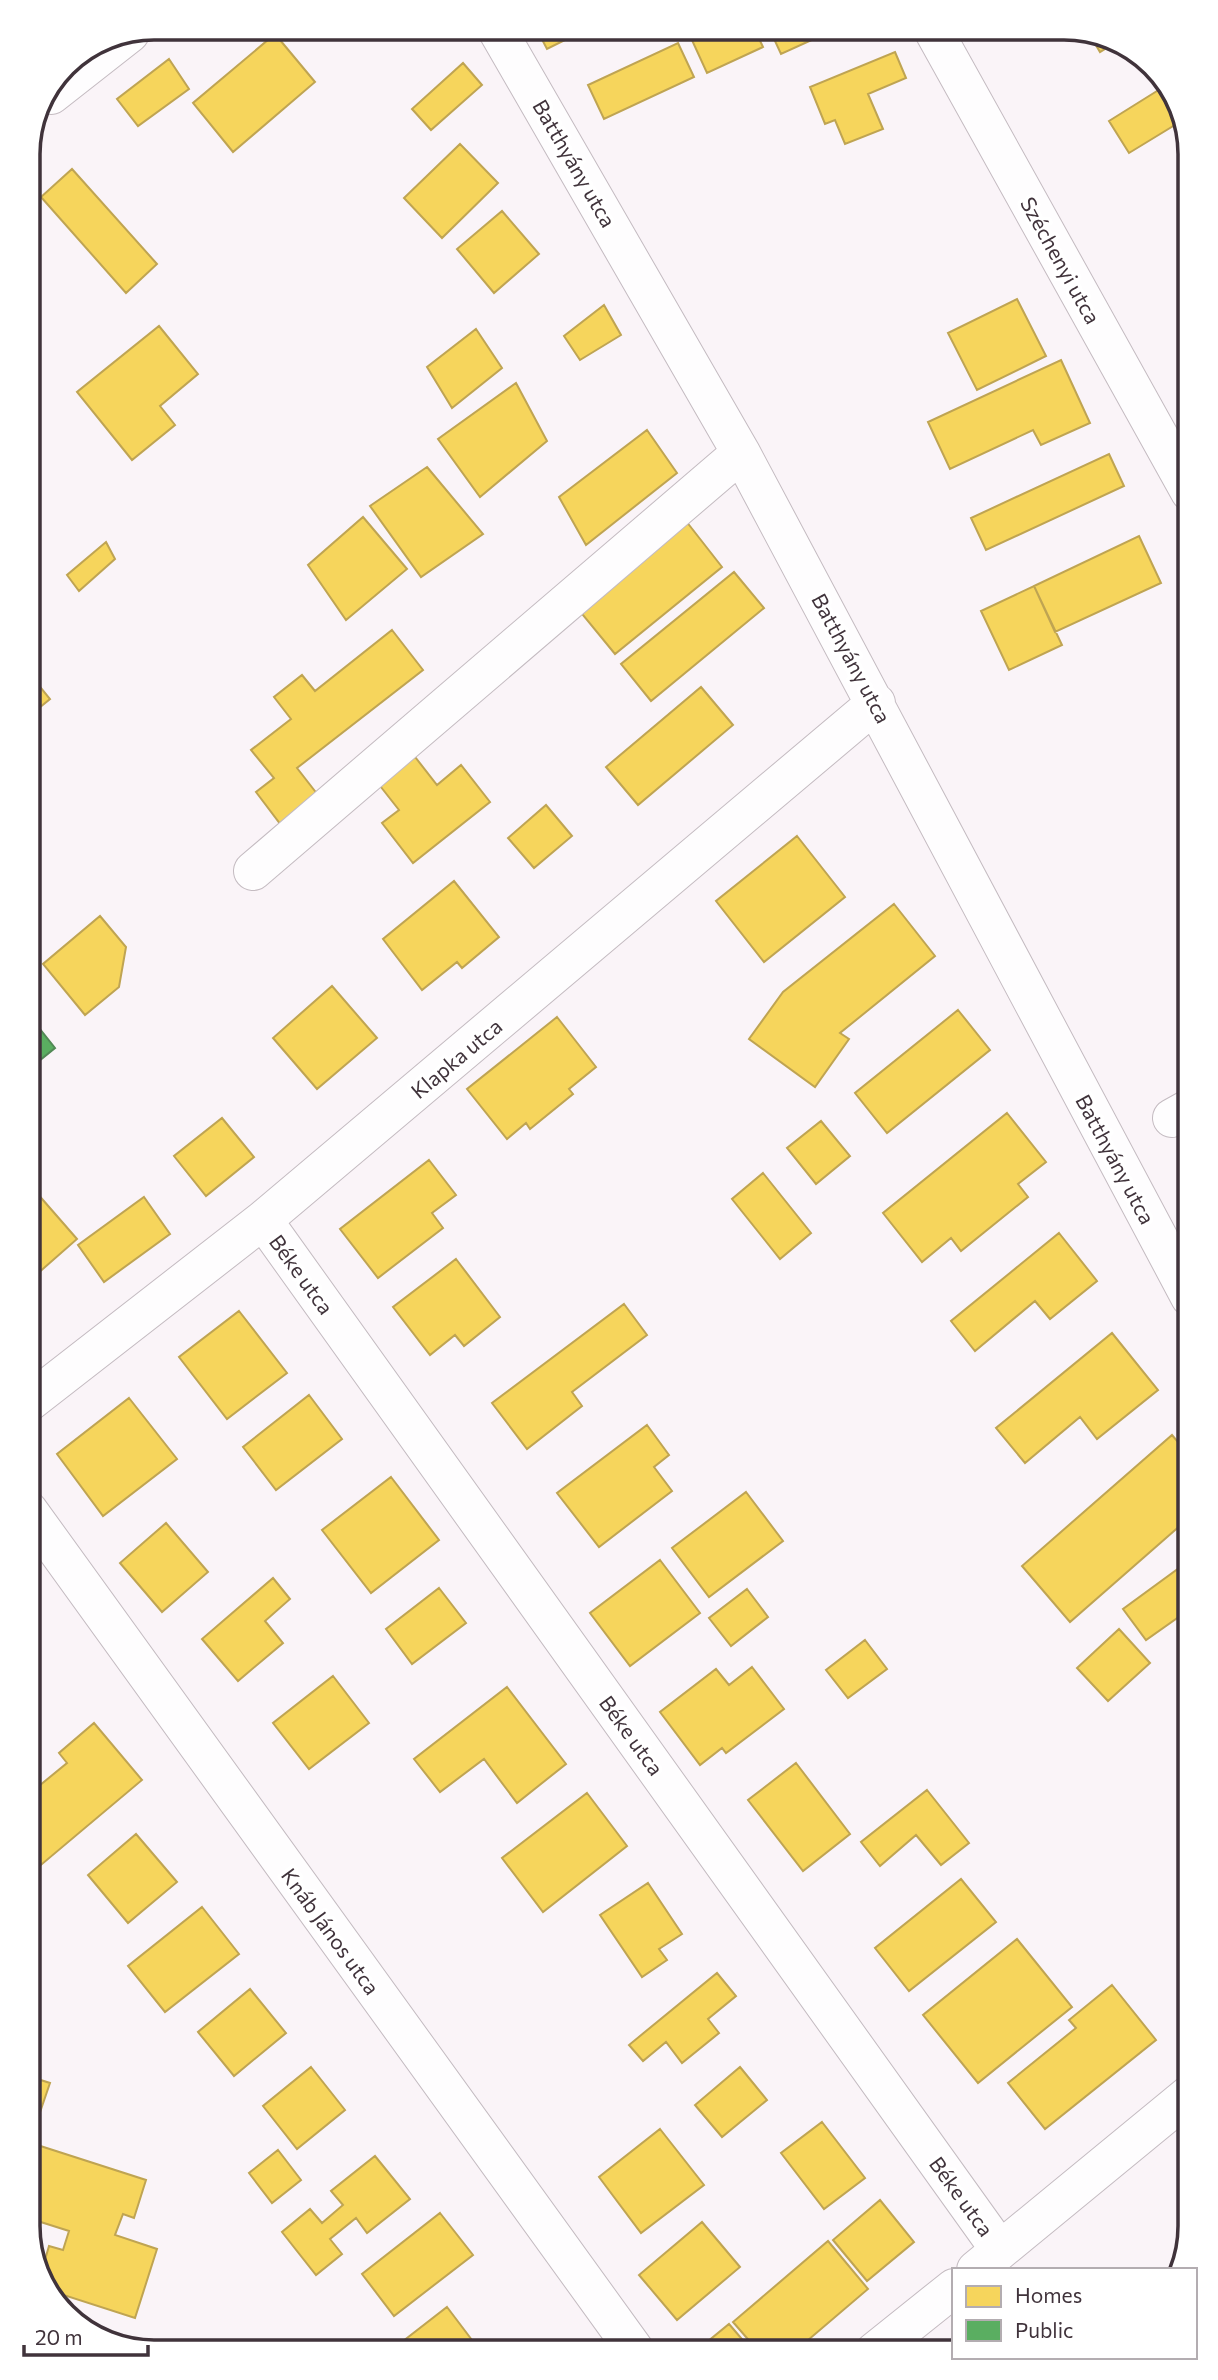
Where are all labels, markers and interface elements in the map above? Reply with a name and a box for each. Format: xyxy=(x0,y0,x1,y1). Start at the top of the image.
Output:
street label: Batthyány utca xyxy=(528,95,622,231)
street label: Széchenyi utca xyxy=(1016,192,1106,328)
street label: Batthyány utca xyxy=(807,589,897,727)
street label: Klapka utca xyxy=(406,1013,506,1103)
street label: Batthyány utca xyxy=(1071,1090,1161,1228)
street label: Béke utca xyxy=(265,1229,339,1319)
street label: Béke utca xyxy=(595,1690,669,1780)
street label: Knáb János utca xyxy=(277,1863,385,1999)
street label: Béke utca xyxy=(925,2151,999,2241)
legend xyxy=(952,2268,1197,2359)
text: Homes xyxy=(1015,2282,1082,2307)
scale bar xyxy=(24,2314,149,2358)
text: Public xyxy=(1015,2317,1073,2342)
text: 20 m xyxy=(35,2324,83,2349)

